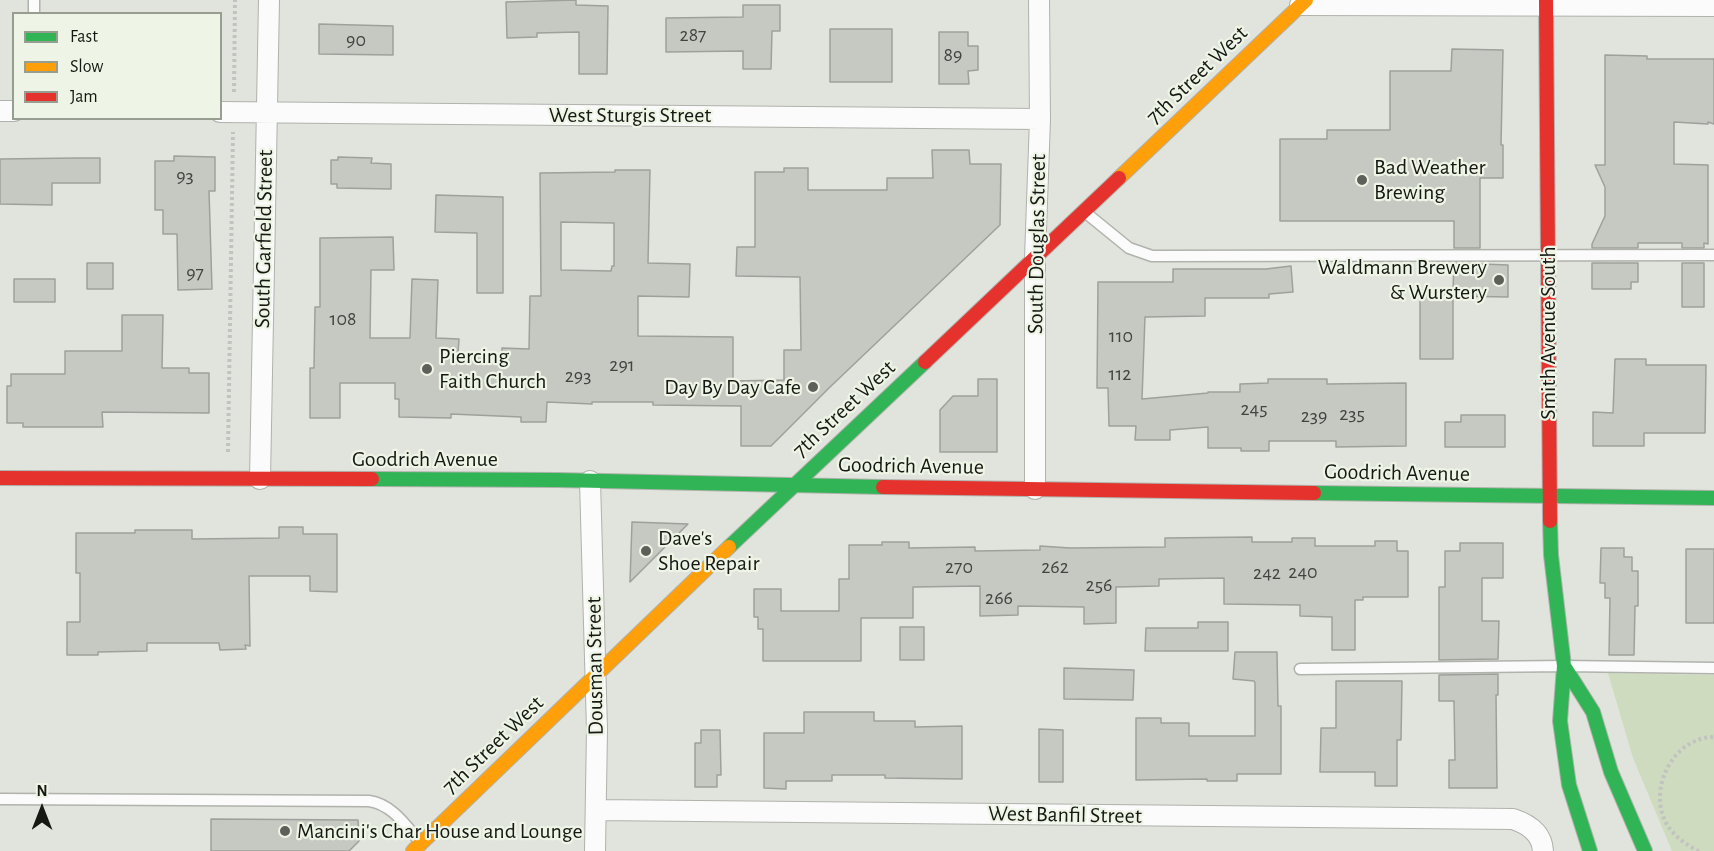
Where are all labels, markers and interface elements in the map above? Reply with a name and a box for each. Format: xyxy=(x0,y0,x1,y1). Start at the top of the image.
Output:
legend xyxy=(12,12,222,120)
street label: 7th Street West xyxy=(1141,20,1253,130)
house number: 287 xyxy=(680,23,706,47)
text: Fast xyxy=(70,28,98,46)
house number: 90 xyxy=(346,28,366,52)
house number: 89 xyxy=(944,43,962,67)
text: Slow xyxy=(70,58,103,76)
text: Jam xyxy=(70,88,98,106)
street label: West Sturgis Street xyxy=(549,102,711,128)
street label: South Garfield Street xyxy=(249,149,279,329)
street label: South Douglas Street xyxy=(1022,154,1052,334)
place label: Bad Weather Brewing xyxy=(1374,154,1486,206)
house number: 93 xyxy=(176,164,194,188)
marker: Bad Weather Brewing xyxy=(1355,173,1369,187)
street label: Smith Avenue South xyxy=(1535,246,1561,420)
place label: Waldmann Brewery & Wurstery xyxy=(1318,254,1487,306)
house number: 97 xyxy=(186,261,204,285)
marker: Waldmann Brewery & Wurstery xyxy=(1492,273,1506,287)
house number: 108 xyxy=(330,307,356,331)
house number: 110 xyxy=(1109,324,1133,348)
place label: Piercing Faith Church xyxy=(439,343,546,394)
house number: 291 xyxy=(609,353,635,377)
street label: 7th Street West xyxy=(787,355,901,463)
marker: Piercing Faith Church xyxy=(420,362,434,376)
house number: 112 xyxy=(1109,362,1131,386)
house number: 293 xyxy=(565,364,591,388)
place label: Day By Day Cafe xyxy=(664,374,801,400)
marker: Day By Day Cafe xyxy=(806,380,820,394)
house number: 245 xyxy=(1240,397,1268,421)
house number: 235 xyxy=(1339,402,1365,426)
house number: 239 xyxy=(1301,404,1327,428)
street label: Goodrich Avenue xyxy=(352,446,498,472)
street label: Goodrich Avenue xyxy=(838,452,984,480)
street label: Goodrich Avenue xyxy=(1324,459,1470,487)
place label: Dave's Shoe Repair xyxy=(658,525,760,576)
marker: Dave's Shoe Repair xyxy=(639,544,653,558)
house number: 270 xyxy=(945,555,973,579)
house number: 262 xyxy=(1041,555,1069,579)
house number: 240 xyxy=(1288,560,1318,584)
house number: 242 xyxy=(1253,561,1281,585)
house number: 256 xyxy=(1086,573,1112,597)
house number: 266 xyxy=(985,586,1013,610)
street label: Dousman Street xyxy=(581,596,609,736)
street label: 7th Street West xyxy=(437,690,549,800)
north arrow xyxy=(12,779,72,839)
text: N xyxy=(36,783,48,799)
street label: West Banfil Street xyxy=(988,800,1142,830)
place label: Mancini's Char House and Lounge xyxy=(297,818,583,844)
marker: Mancini's Char House and Lounge xyxy=(278,824,292,838)

